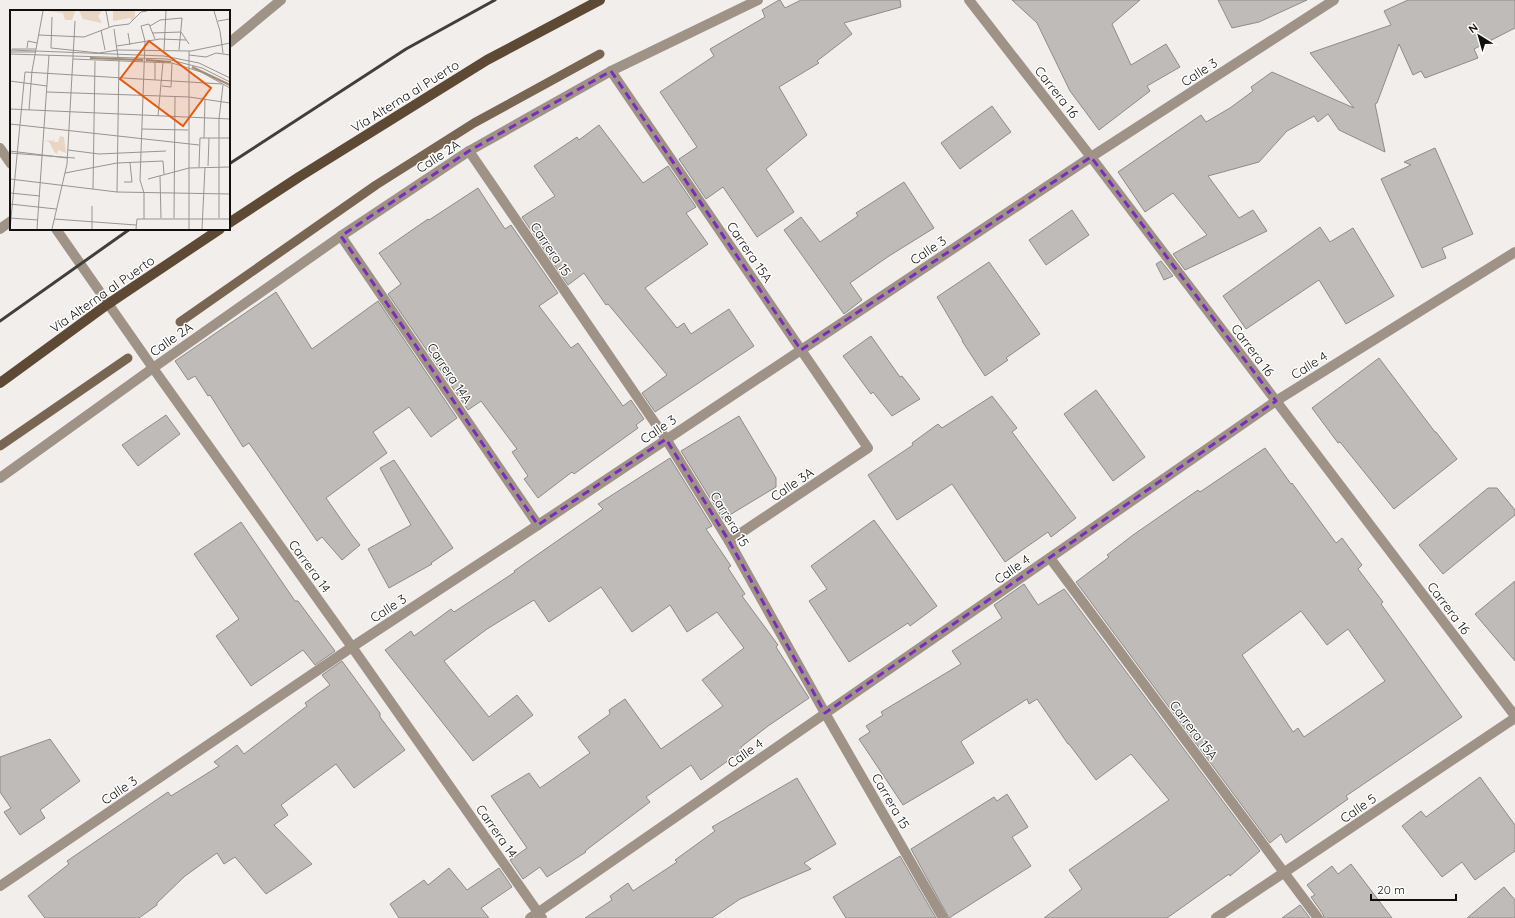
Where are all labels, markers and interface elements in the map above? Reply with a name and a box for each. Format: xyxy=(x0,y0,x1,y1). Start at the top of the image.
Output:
inset map xyxy=(10,10,230,230)
north arrow xyxy=(1459,16,1499,56)
text: N xyxy=(1466,20,1480,36)
street label: Calle 3 xyxy=(1178,54,1220,90)
street label: Vía Alterna al Puerto xyxy=(348,56,462,136)
street label: Carrera 16 xyxy=(1032,63,1082,121)
street label: Calle 2A xyxy=(413,136,463,176)
street label: Carrera 15A xyxy=(724,218,777,286)
street label: Carrera 15 xyxy=(527,219,575,279)
street label: Calle 3 xyxy=(907,232,949,268)
street label: Vía Alterna al Puerto xyxy=(47,252,157,336)
street label: Calle 2A xyxy=(146,318,196,360)
street label: Carrera 16 xyxy=(1228,321,1278,379)
street label: Carrera 14A xyxy=(424,340,476,407)
street label: Calle 4 xyxy=(1288,348,1330,382)
street label: Calle 3 xyxy=(637,411,679,447)
street label: Calle 3A xyxy=(767,464,817,504)
street label: Carrera 15 xyxy=(707,488,753,550)
street label: Carrera 14 xyxy=(286,537,335,596)
street label: Calle 4 xyxy=(991,551,1033,587)
street label: Carrera 16 xyxy=(1424,579,1474,637)
street label: Calle 3 xyxy=(367,590,409,626)
street label: Carrera 15A xyxy=(1167,697,1222,763)
street label: Calle 4 xyxy=(724,735,766,771)
street label: Carrera 15 xyxy=(869,770,913,832)
street label: Calle 3 xyxy=(98,772,140,808)
street label: Calle 5 xyxy=(1337,790,1379,826)
street label: Carrera 14 xyxy=(473,801,521,861)
scale bar xyxy=(1371,876,1456,902)
text: 20 m xyxy=(1377,882,1405,897)

